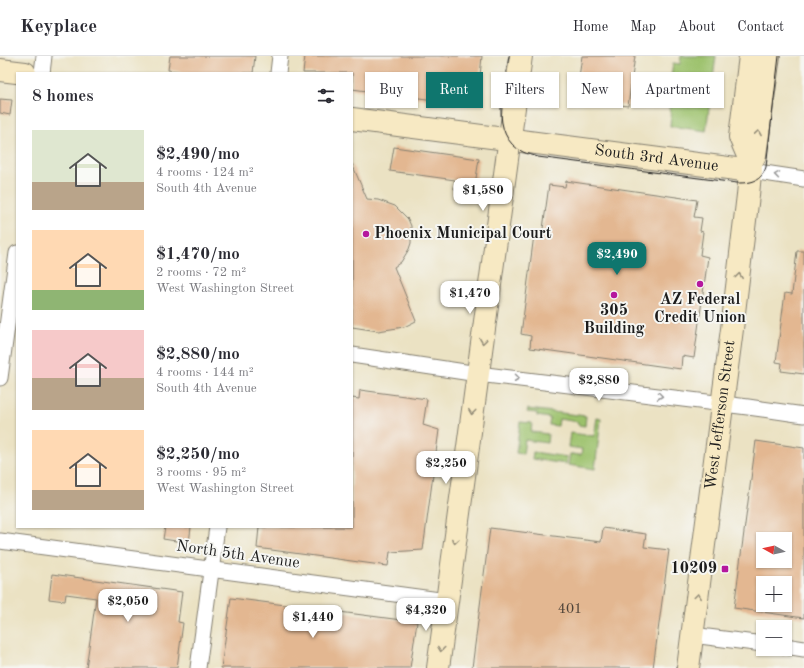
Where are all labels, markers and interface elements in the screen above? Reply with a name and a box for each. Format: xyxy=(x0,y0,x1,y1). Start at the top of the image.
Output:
text: Keyplace xyxy=(20,18,97,37)
text: Home xyxy=(573,20,608,34)
text: Map xyxy=(630,20,656,34)
text: About xyxy=(678,20,715,34)
text: Contact xyxy=(737,20,784,34)
chip: Buy xyxy=(365,72,418,108)
chip: Rent xyxy=(426,72,483,108)
chip: Filters xyxy=(491,72,559,108)
chip: New xyxy=(567,72,623,108)
chip: Apartment xyxy=(631,72,724,108)
icon: filters xyxy=(315,85,337,107)
text: 8 homes xyxy=(32,88,94,105)
one-way arrow xyxy=(753,130,762,137)
street label: South 3rd Avenue xyxy=(594,143,719,175)
icon: home xyxy=(64,146,112,194)
text: $2,490/mo xyxy=(156,146,240,163)
text: 4 rooms · 124 m² xyxy=(156,166,254,179)
one-way arrow xyxy=(774,171,780,180)
pin: $1,580 xyxy=(450,178,516,212)
text: South 4th Avenue xyxy=(156,182,257,195)
text: $1,580 xyxy=(462,184,504,197)
place label: Phoenix Municipal Court xyxy=(374,226,552,242)
marker: Phoenix Municipal Court xyxy=(361,229,371,239)
pin: $2,490 xyxy=(584,242,650,276)
icon: home xyxy=(64,246,112,294)
text: $1,470/mo xyxy=(156,246,240,263)
text: $2,490 xyxy=(596,248,638,261)
text: 2 rooms · 72 m² xyxy=(156,266,246,279)
one-way arrow xyxy=(734,273,743,279)
marker: AZ Federal Credit Union xyxy=(695,279,705,289)
pin: $1,470 xyxy=(437,281,503,315)
text: West Washington Street xyxy=(156,282,294,295)
text: $1,470 xyxy=(449,287,491,300)
marker: 305 Building xyxy=(609,290,619,300)
place label: AZ Federal Credit Union xyxy=(654,292,746,326)
place label: 305 Building xyxy=(584,303,645,337)
one-way arrow xyxy=(479,338,488,344)
street label: West Jefferson Street xyxy=(703,339,739,491)
icon: home xyxy=(64,346,112,394)
text: $2,880/mo xyxy=(156,346,240,363)
text: 4 rooms · 144 m² xyxy=(156,366,254,379)
pin: $2,880 xyxy=(566,368,632,402)
one-way arrow xyxy=(514,373,520,382)
text: $2,880 xyxy=(578,374,620,387)
text: South 4th Avenue xyxy=(156,382,257,395)
one-way arrow xyxy=(657,391,663,400)
one-way arrow xyxy=(468,409,477,415)
icon: home xyxy=(64,446,112,494)
text: $2,250/mo xyxy=(156,446,240,463)
pin: $2,250 xyxy=(413,451,479,485)
text: $2,250 xyxy=(425,457,467,470)
text: 3 rooms · 95 m² xyxy=(156,466,246,479)
text: West Washington Street xyxy=(156,482,294,495)
north arrow xyxy=(756,532,792,568)
map controls xyxy=(756,532,792,656)
street label: North 5th Avenue xyxy=(175,538,301,572)
one-way arrow xyxy=(451,538,460,544)
place label: 10209 xyxy=(671,561,717,577)
marker: 10209 xyxy=(720,564,730,574)
button: + xyxy=(756,576,792,612)
pin: $2,050 xyxy=(95,589,161,623)
one-way arrow xyxy=(693,593,702,599)
text: $2,050 xyxy=(107,595,149,608)
pin: $4,320 xyxy=(393,598,459,632)
house number: 401 xyxy=(558,602,582,616)
text: $4,320 xyxy=(405,604,447,617)
pin: $1,440 xyxy=(280,605,346,639)
text: $1,440 xyxy=(292,611,334,624)
button: − xyxy=(756,620,792,656)
one-way arrow xyxy=(436,645,445,652)

